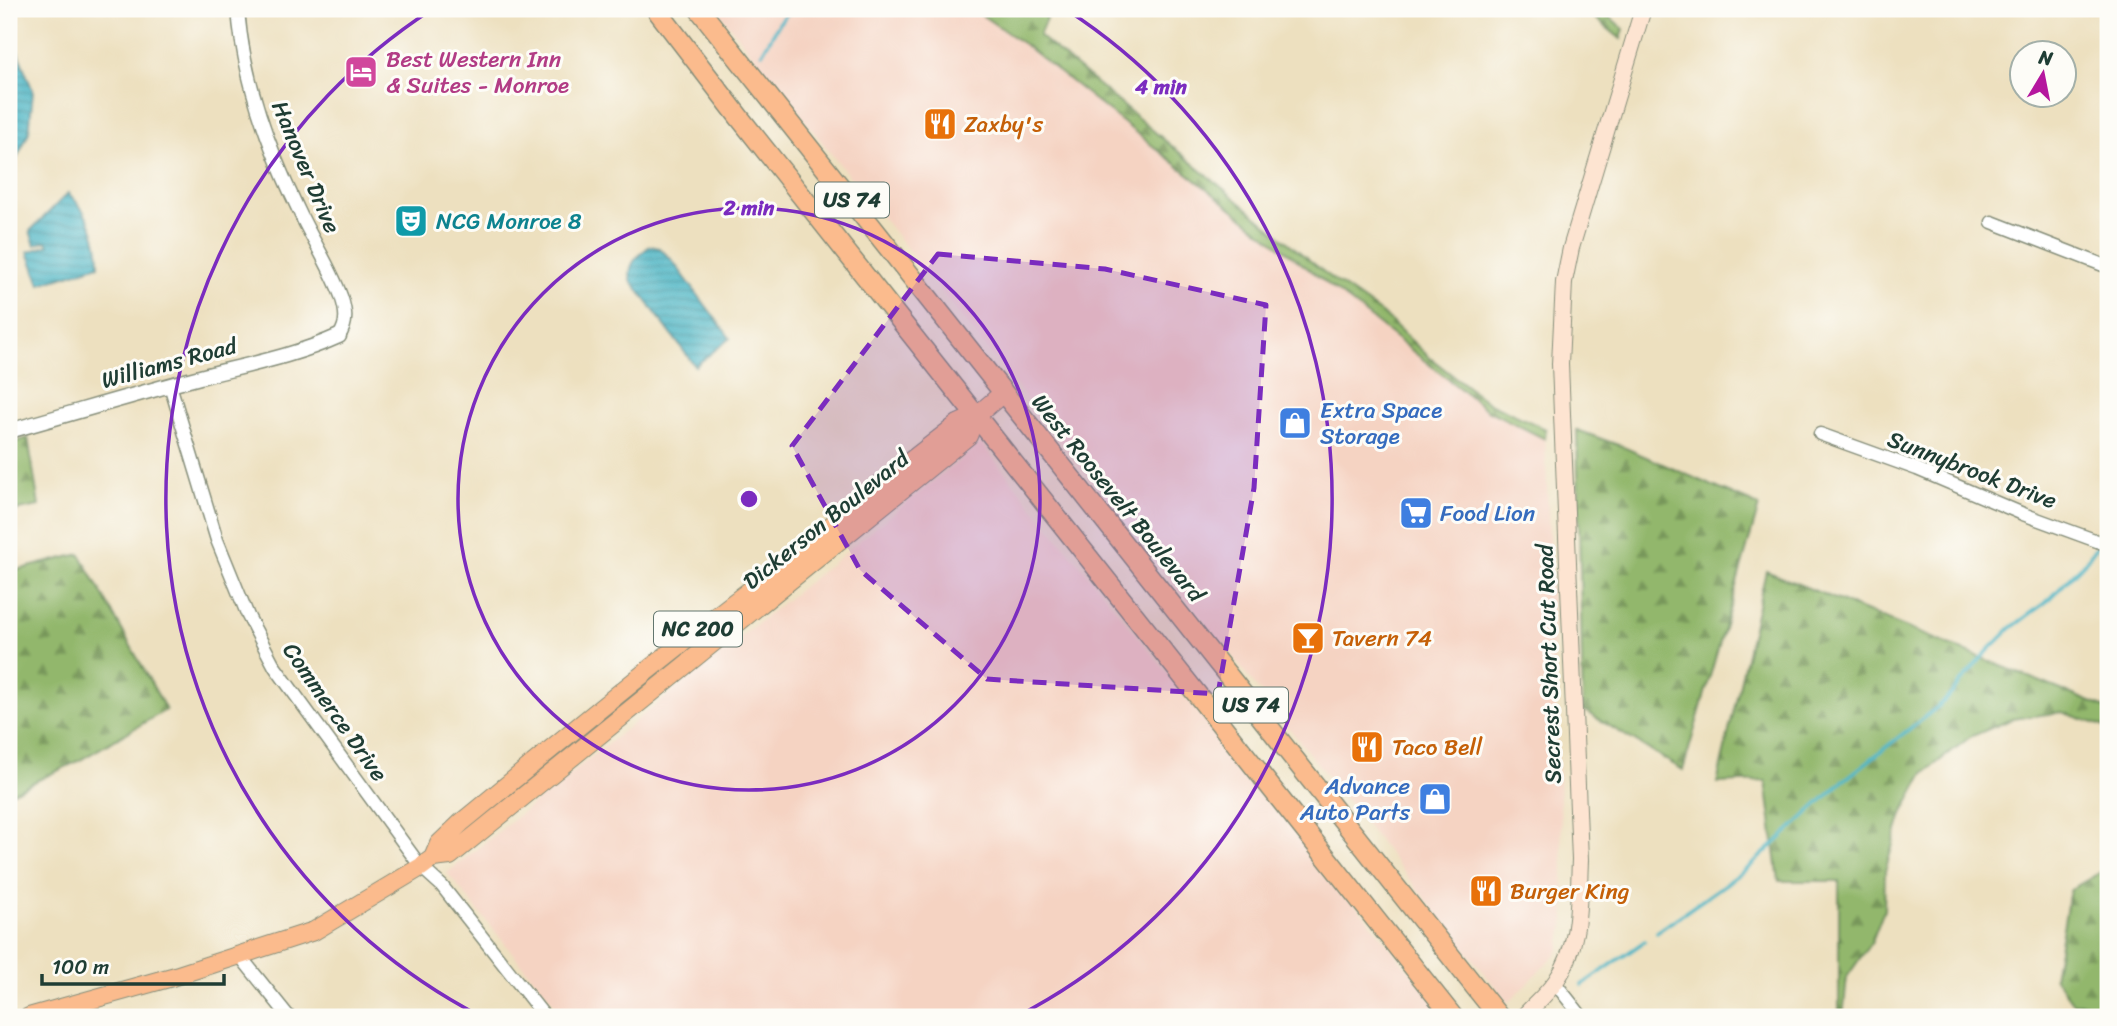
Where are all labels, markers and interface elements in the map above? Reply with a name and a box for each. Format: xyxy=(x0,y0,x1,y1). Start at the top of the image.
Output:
north arrow xyxy=(2008,38,2078,108)
place label: Best Western Inn & Suites - Monroe xyxy=(386,39,569,106)
text: N xyxy=(2036,40,2056,75)
hotel icon: Best Western Inn & Suites - Monroe xyxy=(342,53,380,91)
text: 4 min xyxy=(1134,68,1188,106)
street label: Hanover Drive xyxy=(260,94,353,240)
place label: Zaxby's xyxy=(964,104,1043,145)
restaurant icon: Zaxby's xyxy=(921,105,959,143)
road number: US 74 xyxy=(815,182,889,218)
text: 2 min xyxy=(723,189,775,227)
place label: NCG Monroe 8 xyxy=(436,201,582,242)
theatre icon: NCG Monroe 8 xyxy=(392,202,430,240)
street label: Williams Road xyxy=(97,325,243,401)
street label: West Roosevelt Boulevard xyxy=(1021,384,1217,613)
place label: Extra Space Storage xyxy=(1320,390,1442,457)
shop icon: Extra Space Storage xyxy=(1276,404,1314,442)
street label: Sunnybrook Drive xyxy=(1881,419,2063,521)
street label: Dickerson Boulevard xyxy=(733,438,920,601)
centre of rings xyxy=(737,487,761,511)
place label: Food Lion xyxy=(1440,493,1535,534)
supermarket icon: Food Lion xyxy=(1397,494,1435,532)
street label: Secrest Short Cut Road xyxy=(1524,542,1574,784)
road number: NC 200 xyxy=(654,612,742,646)
place label: Tavern 74 xyxy=(1332,618,1432,659)
bar icon: Tavern 74 xyxy=(1289,619,1327,657)
street label: Commerce Drive xyxy=(271,633,399,791)
road number: US 74 xyxy=(1214,688,1288,722)
place label: Taco Bell xyxy=(1392,727,1483,768)
restaurant icon: Taco Bell xyxy=(1348,728,1386,766)
place label: Advance Auto Parts xyxy=(1299,766,1410,833)
shop icon: Advance Auto Parts xyxy=(1416,780,1454,818)
place label: Burger King xyxy=(1510,871,1630,912)
restaurant icon: Burger King xyxy=(1467,872,1505,910)
scale bar xyxy=(42,942,224,986)
text: 100 m xyxy=(52,948,109,986)

